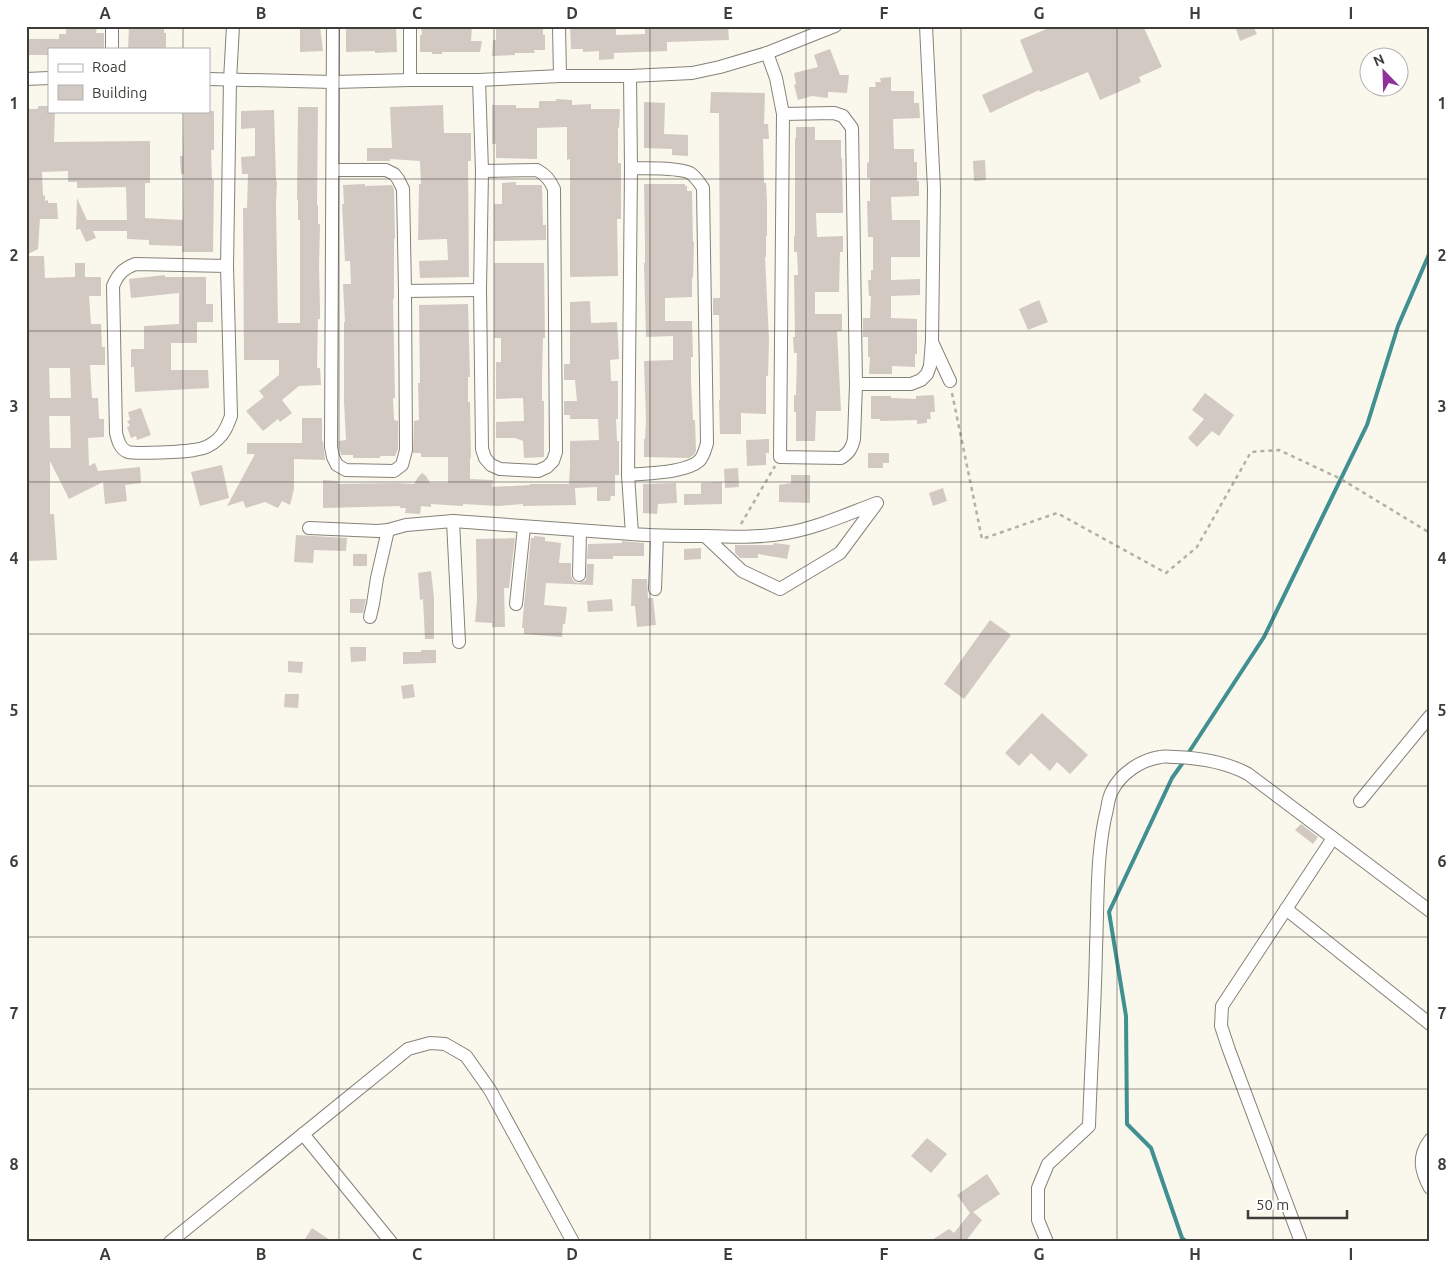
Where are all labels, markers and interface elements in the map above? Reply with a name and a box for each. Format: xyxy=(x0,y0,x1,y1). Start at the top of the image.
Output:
text: A xyxy=(99,4,111,22)
text: B xyxy=(256,4,266,22)
text: C xyxy=(412,4,422,22)
text: D xyxy=(566,4,578,22)
text: E xyxy=(723,4,733,22)
text: F xyxy=(880,4,889,22)
text: G xyxy=(1033,4,1045,22)
text: H xyxy=(1189,4,1201,22)
text: I xyxy=(1349,4,1353,22)
legend xyxy=(48,48,210,112)
north arrow xyxy=(1358,48,1408,98)
text: N xyxy=(1371,51,1387,69)
text: Road xyxy=(92,58,127,75)
text: Building xyxy=(92,84,147,101)
text: 1 xyxy=(9,94,19,112)
text: 1 xyxy=(1437,94,1447,112)
text: 2 xyxy=(9,246,19,264)
text: 2 xyxy=(1437,246,1447,264)
text: 3 xyxy=(9,397,19,415)
text: 3 xyxy=(1437,397,1447,415)
text: 4 xyxy=(9,549,19,567)
text: 4 xyxy=(1437,549,1447,567)
text: 5 xyxy=(9,701,19,719)
text: 5 xyxy=(1437,701,1447,719)
text: 6 xyxy=(9,852,19,870)
text: 6 xyxy=(1437,852,1447,870)
text: 7 xyxy=(9,1004,19,1022)
text: 7 xyxy=(1437,1004,1447,1022)
text: 8 xyxy=(9,1155,19,1173)
text: 8 xyxy=(1437,1155,1447,1173)
scale bar xyxy=(1248,1188,1347,1220)
text: 50 m xyxy=(1256,1196,1289,1213)
text: A xyxy=(99,1245,111,1263)
text: B xyxy=(256,1245,266,1263)
text: C xyxy=(412,1245,422,1263)
text: D xyxy=(566,1245,578,1263)
text: E xyxy=(723,1245,733,1263)
text: F xyxy=(880,1245,889,1263)
text: G xyxy=(1033,1245,1045,1263)
text: H xyxy=(1189,1245,1201,1263)
text: I xyxy=(1349,1245,1353,1263)

